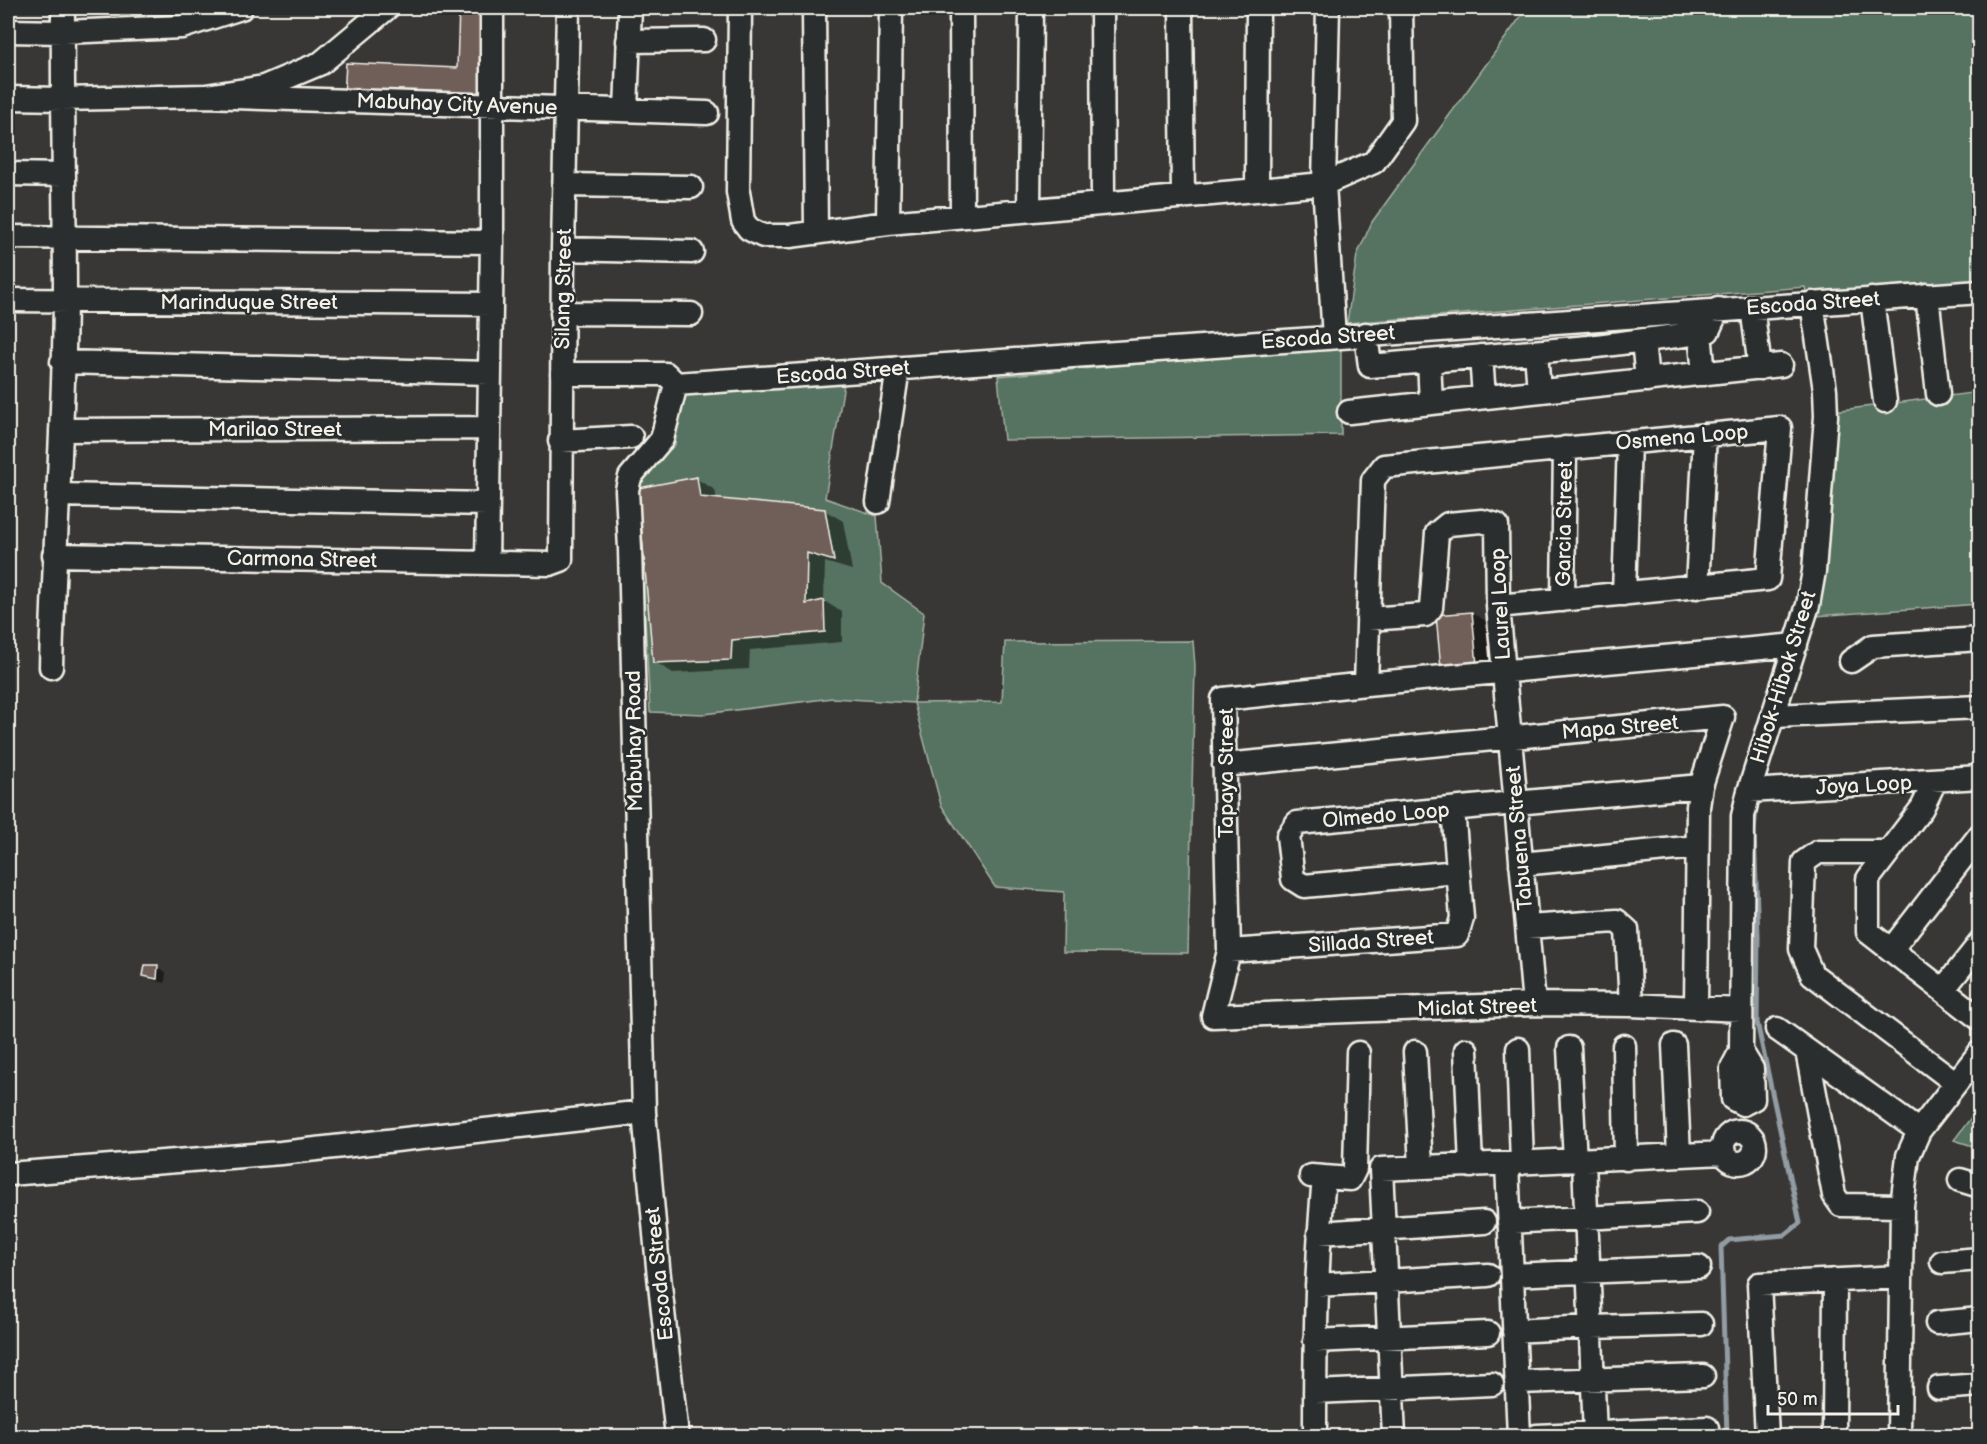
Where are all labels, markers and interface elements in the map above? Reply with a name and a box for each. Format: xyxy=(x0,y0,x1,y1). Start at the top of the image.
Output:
street label: Mabuhay City Avenue xyxy=(356,88,558,121)
street label: Silang Street xyxy=(550,228,577,350)
street label: Escoda Street xyxy=(1745,286,1881,321)
street label: Marinduque Street xyxy=(160,290,338,315)
street label: Escoda Street xyxy=(1260,320,1396,355)
street label: Escoda Street xyxy=(775,355,911,390)
street label: Marilao Street xyxy=(208,417,342,442)
street label: Osmena Loop xyxy=(1615,419,1749,456)
street label: Garcia Street xyxy=(1551,460,1578,587)
street label: Carmona Street xyxy=(227,546,378,573)
street label: Laurel Loop xyxy=(1485,547,1516,661)
street label: Hibok-Hibok Street xyxy=(1745,587,1822,766)
street label: Mabuhay Road xyxy=(621,670,648,812)
street label: Tapaya Street xyxy=(1214,707,1239,838)
street label: Mapa Street xyxy=(1561,710,1680,745)
street label: Tabuena Street xyxy=(1501,764,1538,911)
street label: Joya Loop xyxy=(1815,770,1913,800)
street label: Olmedo Loop xyxy=(1321,797,1451,834)
street label: Sillada Street xyxy=(1308,925,1435,958)
street label: Miclat Street xyxy=(1417,993,1538,1022)
street label: Escoda Street xyxy=(640,1205,679,1342)
scale bar xyxy=(1768,1378,1898,1416)
text: 50 m xyxy=(1777,1389,1818,1410)

